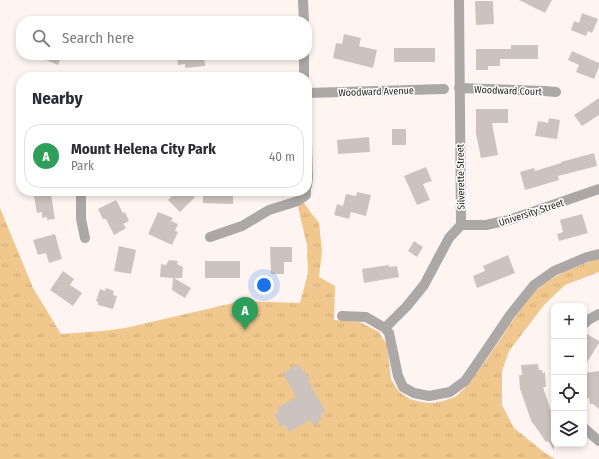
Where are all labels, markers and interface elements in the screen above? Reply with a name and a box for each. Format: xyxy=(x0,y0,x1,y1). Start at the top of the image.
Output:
search box xyxy=(16,16,312,60)
icon: search xyxy=(30,27,52,49)
text: Search here xyxy=(62,29,134,47)
street label: Woodward Court xyxy=(474,84,543,98)
street label: Woodward Avenue xyxy=(338,85,414,99)
text: Nearby xyxy=(32,88,83,109)
text: Mount Helena City Park xyxy=(71,140,216,158)
street label: Silverette Street xyxy=(454,143,468,210)
text: A xyxy=(42,149,50,164)
text: 40 m xyxy=(269,149,295,164)
text: Park xyxy=(71,158,94,173)
street label: University Street xyxy=(497,197,566,229)
your location xyxy=(254,275,274,295)
pin: A xyxy=(232,297,258,330)
map controls xyxy=(551,303,587,447)
button: + xyxy=(551,303,587,339)
button: − xyxy=(551,339,587,375)
button: locate xyxy=(551,375,587,411)
button: layers xyxy=(551,411,587,447)

